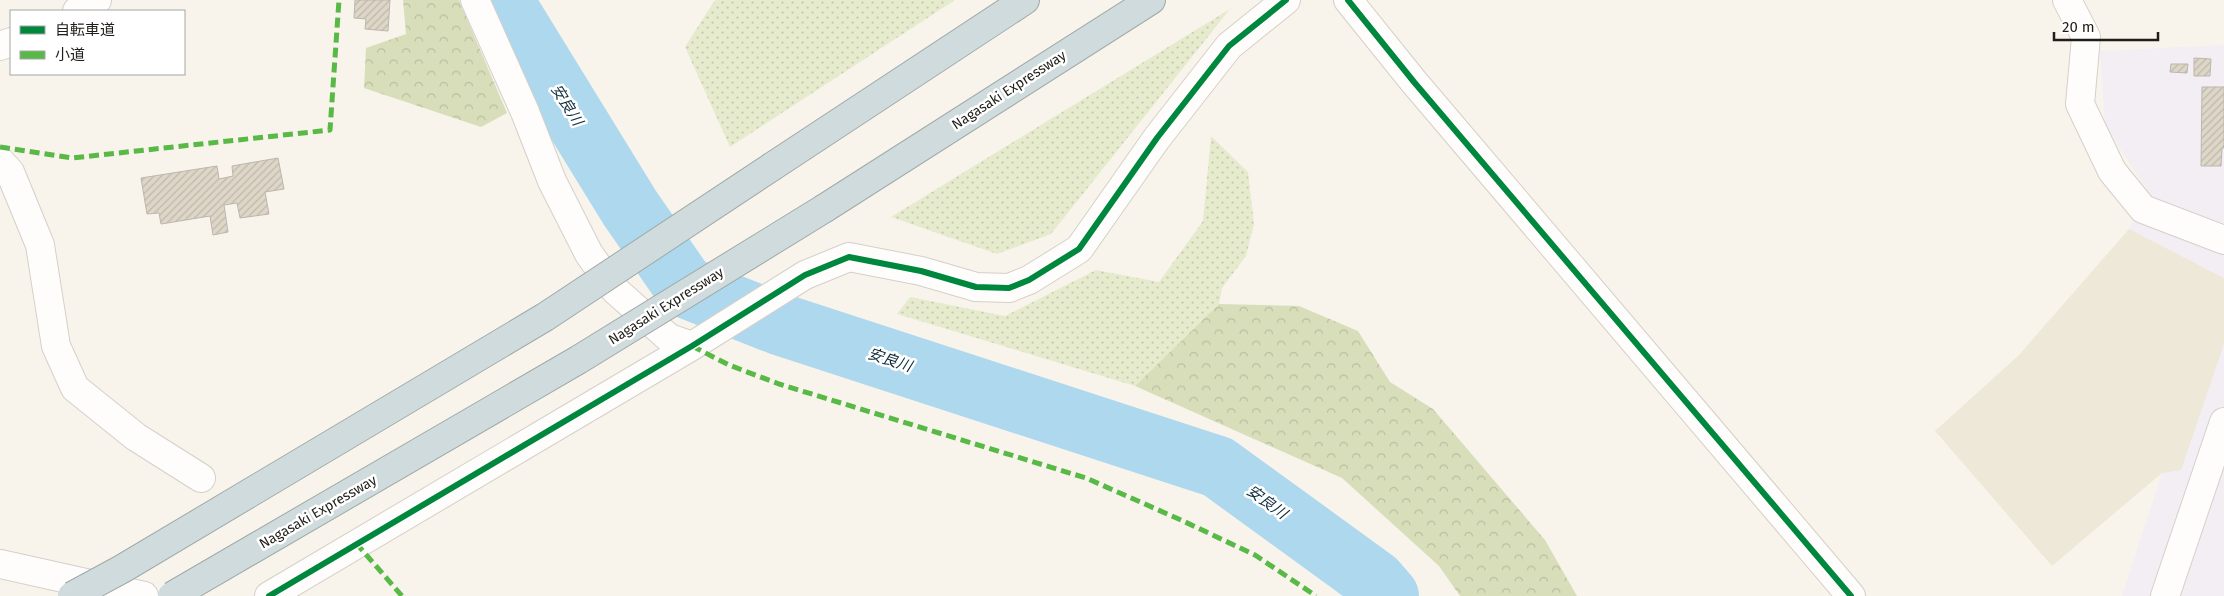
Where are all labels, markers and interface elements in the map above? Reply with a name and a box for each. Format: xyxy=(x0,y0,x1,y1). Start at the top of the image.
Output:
legend xyxy=(10,10,185,75)
scale bar xyxy=(2054,10,2158,42)
text: 20 m xyxy=(2062,18,2095,36)
text: 自転車道 xyxy=(55,21,115,39)
text: 小道 xyxy=(55,46,85,64)
street label: Nagasaki Expressway xyxy=(949,47,1069,133)
water label: 安良川 xyxy=(547,81,588,131)
street label: Nagasaki Expressway xyxy=(605,264,727,348)
water label: 安良川 xyxy=(866,344,916,376)
street label: Nagasaki Expressway xyxy=(256,471,380,553)
water label: 安良川 xyxy=(1244,481,1292,524)

